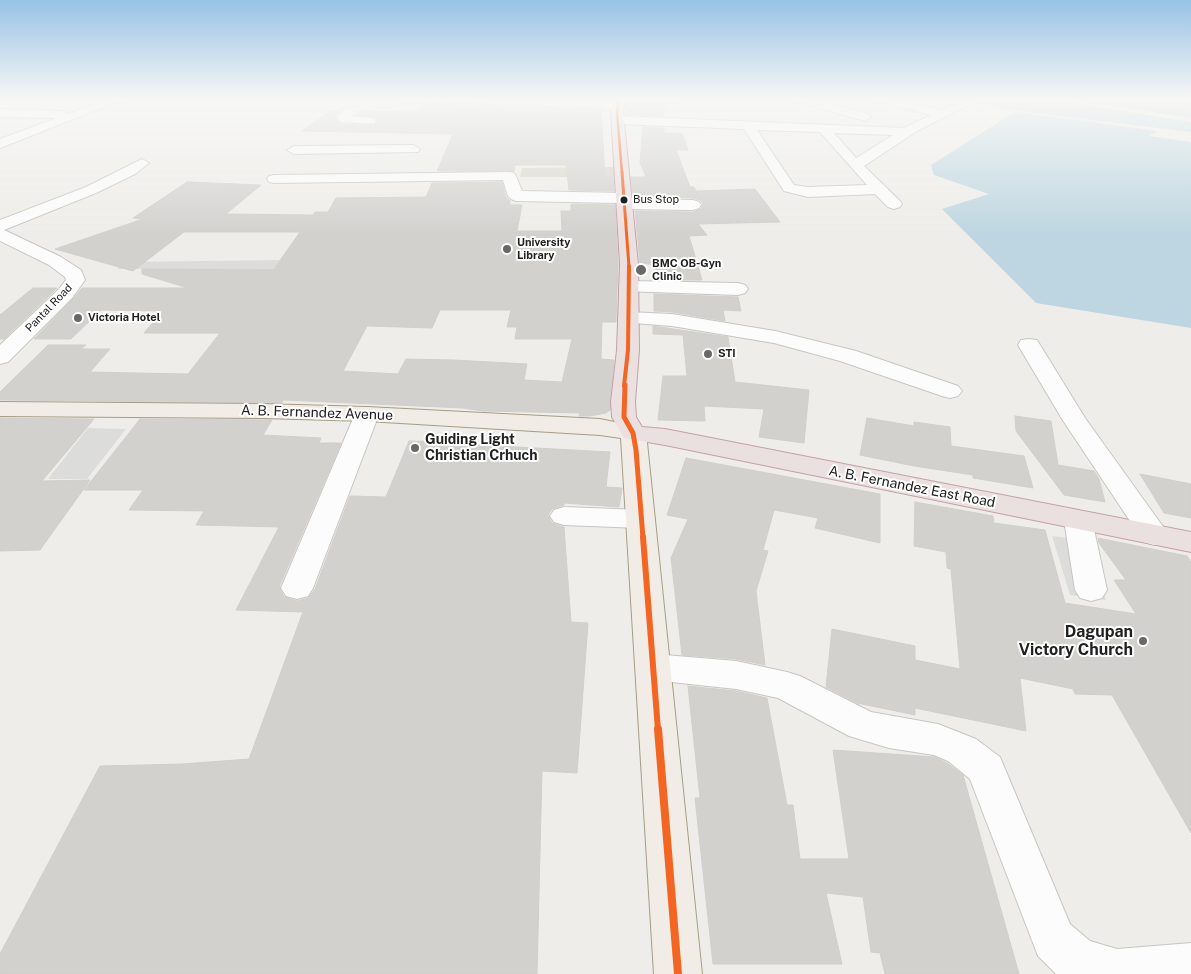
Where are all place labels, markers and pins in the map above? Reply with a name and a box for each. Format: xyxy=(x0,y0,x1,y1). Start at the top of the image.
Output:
place label: Bus Stop xyxy=(633,193,679,207)
marker: Bus Stop xyxy=(619,195,629,205)
place label: University Library xyxy=(517,236,570,262)
marker: University Library xyxy=(501,243,513,255)
place label: BMC OB-Gyn Clinic xyxy=(652,257,721,283)
marker: BMC OB-Gyn Clinic xyxy=(634,263,648,277)
place label: Victoria Hotel xyxy=(88,311,160,325)
marker: Victoria Hotel xyxy=(72,312,84,324)
place label: STI xyxy=(718,347,736,361)
marker: STI xyxy=(702,348,714,360)
place label: Guiding Light Christian Crhuch xyxy=(425,432,538,464)
marker: Guiding Light Christian Crhuch xyxy=(409,442,421,454)
place label: Dagupan Victory Church xyxy=(1019,622,1133,660)
marker: Dagupan Victory Church xyxy=(1137,635,1149,647)

